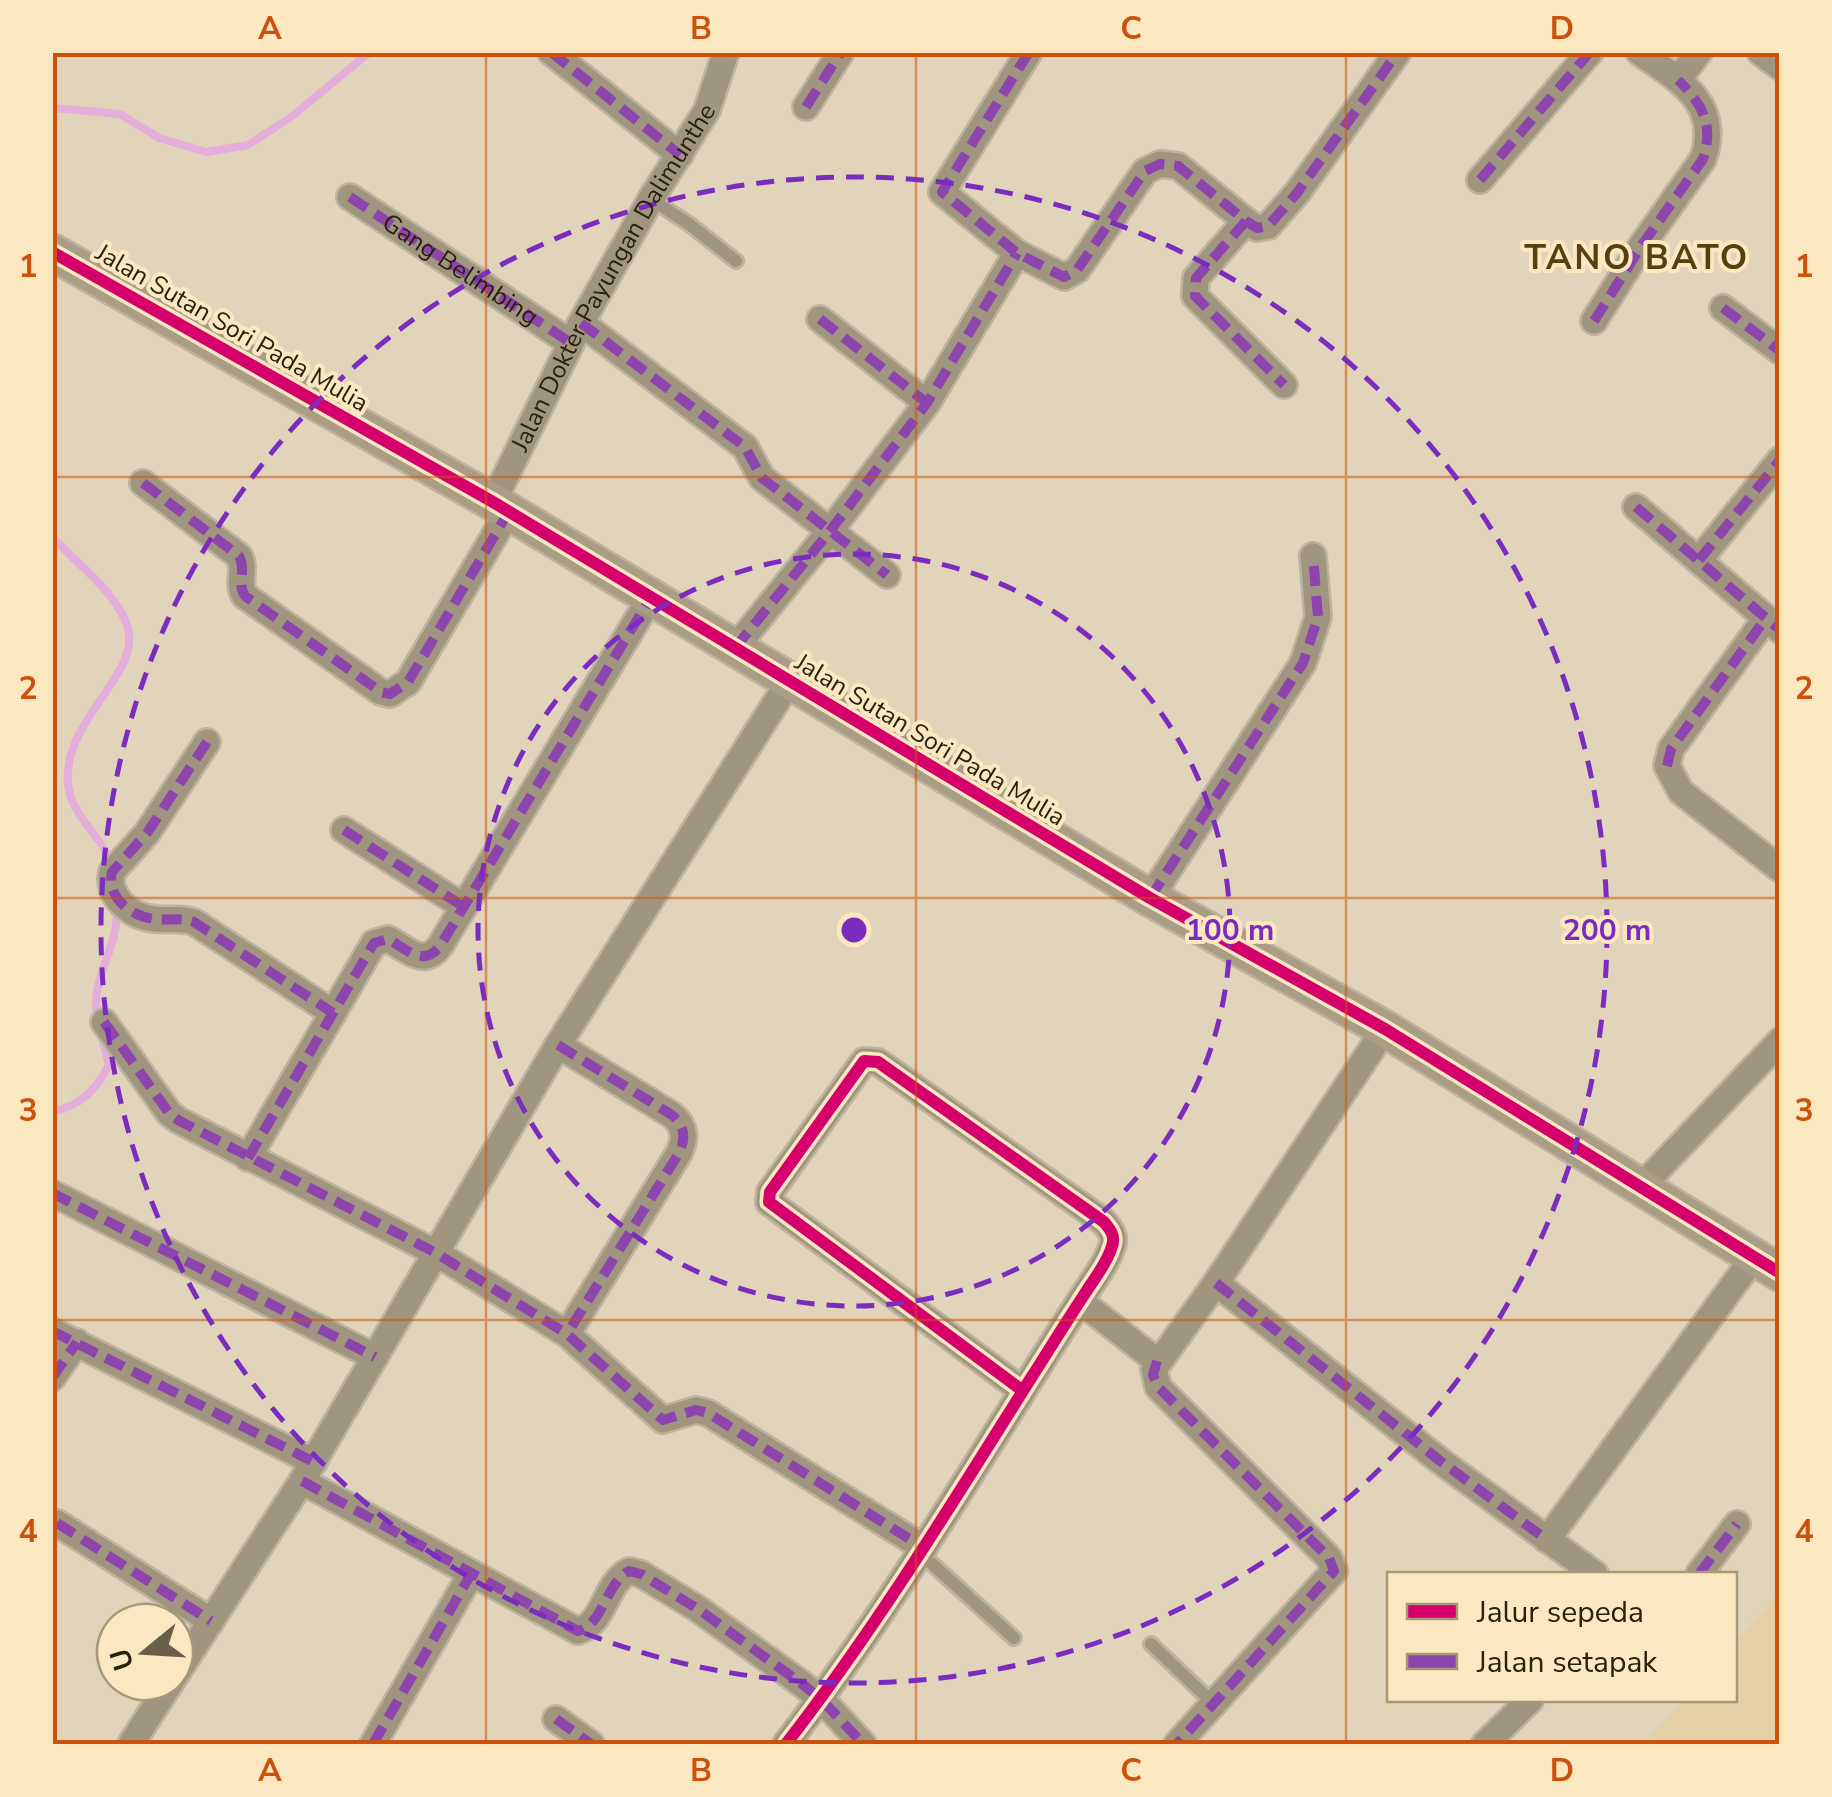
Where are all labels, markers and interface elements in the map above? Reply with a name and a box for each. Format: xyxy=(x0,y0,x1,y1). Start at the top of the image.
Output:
text: A xyxy=(258,7,282,50)
text: B xyxy=(690,7,712,50)
text: C xyxy=(1120,7,1142,50)
text: D xyxy=(1550,7,1574,50)
street label: Jalan Dokter Payungan Dalimunthe xyxy=(503,97,724,458)
street label: Gang Belimbing xyxy=(375,206,545,334)
district label: TANO BATO xyxy=(1524,234,1750,281)
street label: Jalan Sutan Sori Pada Mulia xyxy=(89,235,375,420)
text: 1 xyxy=(18,245,38,288)
text: 1 xyxy=(1794,245,1814,288)
street label: Jalan Sutan Sori Pada Mulia xyxy=(788,645,1071,834)
text: 2 xyxy=(18,667,38,710)
text: 2 xyxy=(1794,667,1814,710)
text: 100 m xyxy=(1186,910,1274,951)
text: 200 m xyxy=(1563,910,1651,951)
centre of rings xyxy=(836,912,872,948)
text: 3 xyxy=(18,1089,38,1132)
text: 3 xyxy=(1794,1089,1814,1132)
text: 4 xyxy=(18,1510,38,1553)
text: 4 xyxy=(1794,1510,1814,1553)
legend xyxy=(1387,1572,1737,1702)
text: Jalur sepeda xyxy=(1476,1592,1644,1633)
north arrow xyxy=(95,1602,195,1702)
text: Jalan setapak xyxy=(1476,1642,1658,1683)
text: U xyxy=(101,1644,143,1675)
text: A xyxy=(258,1749,282,1792)
text: B xyxy=(690,1749,712,1792)
text: C xyxy=(1120,1749,1142,1792)
text: D xyxy=(1550,1749,1574,1792)

